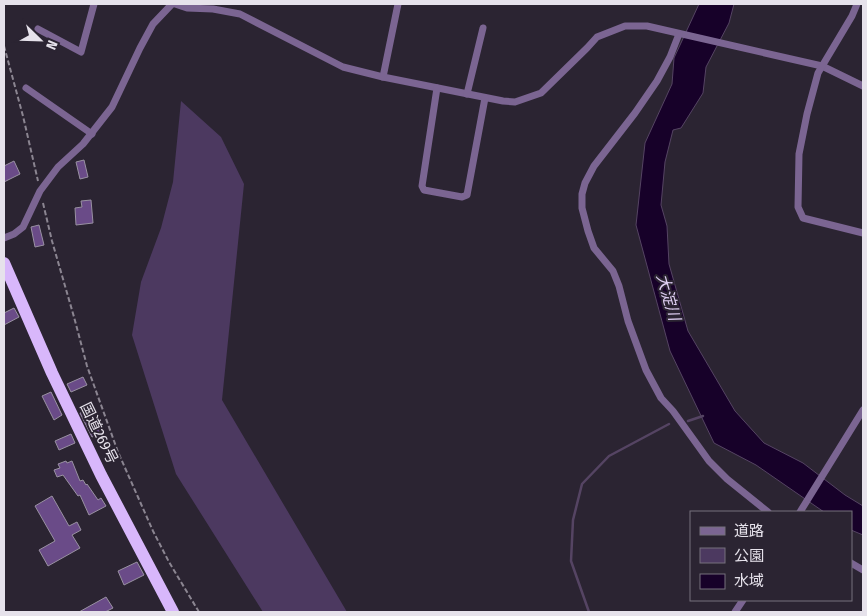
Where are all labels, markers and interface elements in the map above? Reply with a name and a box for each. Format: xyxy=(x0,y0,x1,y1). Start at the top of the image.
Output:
north arrow xyxy=(15,15,65,65)
text: N xyxy=(42,38,61,52)
water label: 大淀川 xyxy=(653,271,685,325)
street label: 国道269号 xyxy=(76,399,122,467)
legend xyxy=(690,511,852,601)
text: 道路 xyxy=(734,522,764,540)
text: 公園 xyxy=(734,547,764,565)
text: 水域 xyxy=(734,572,764,590)

